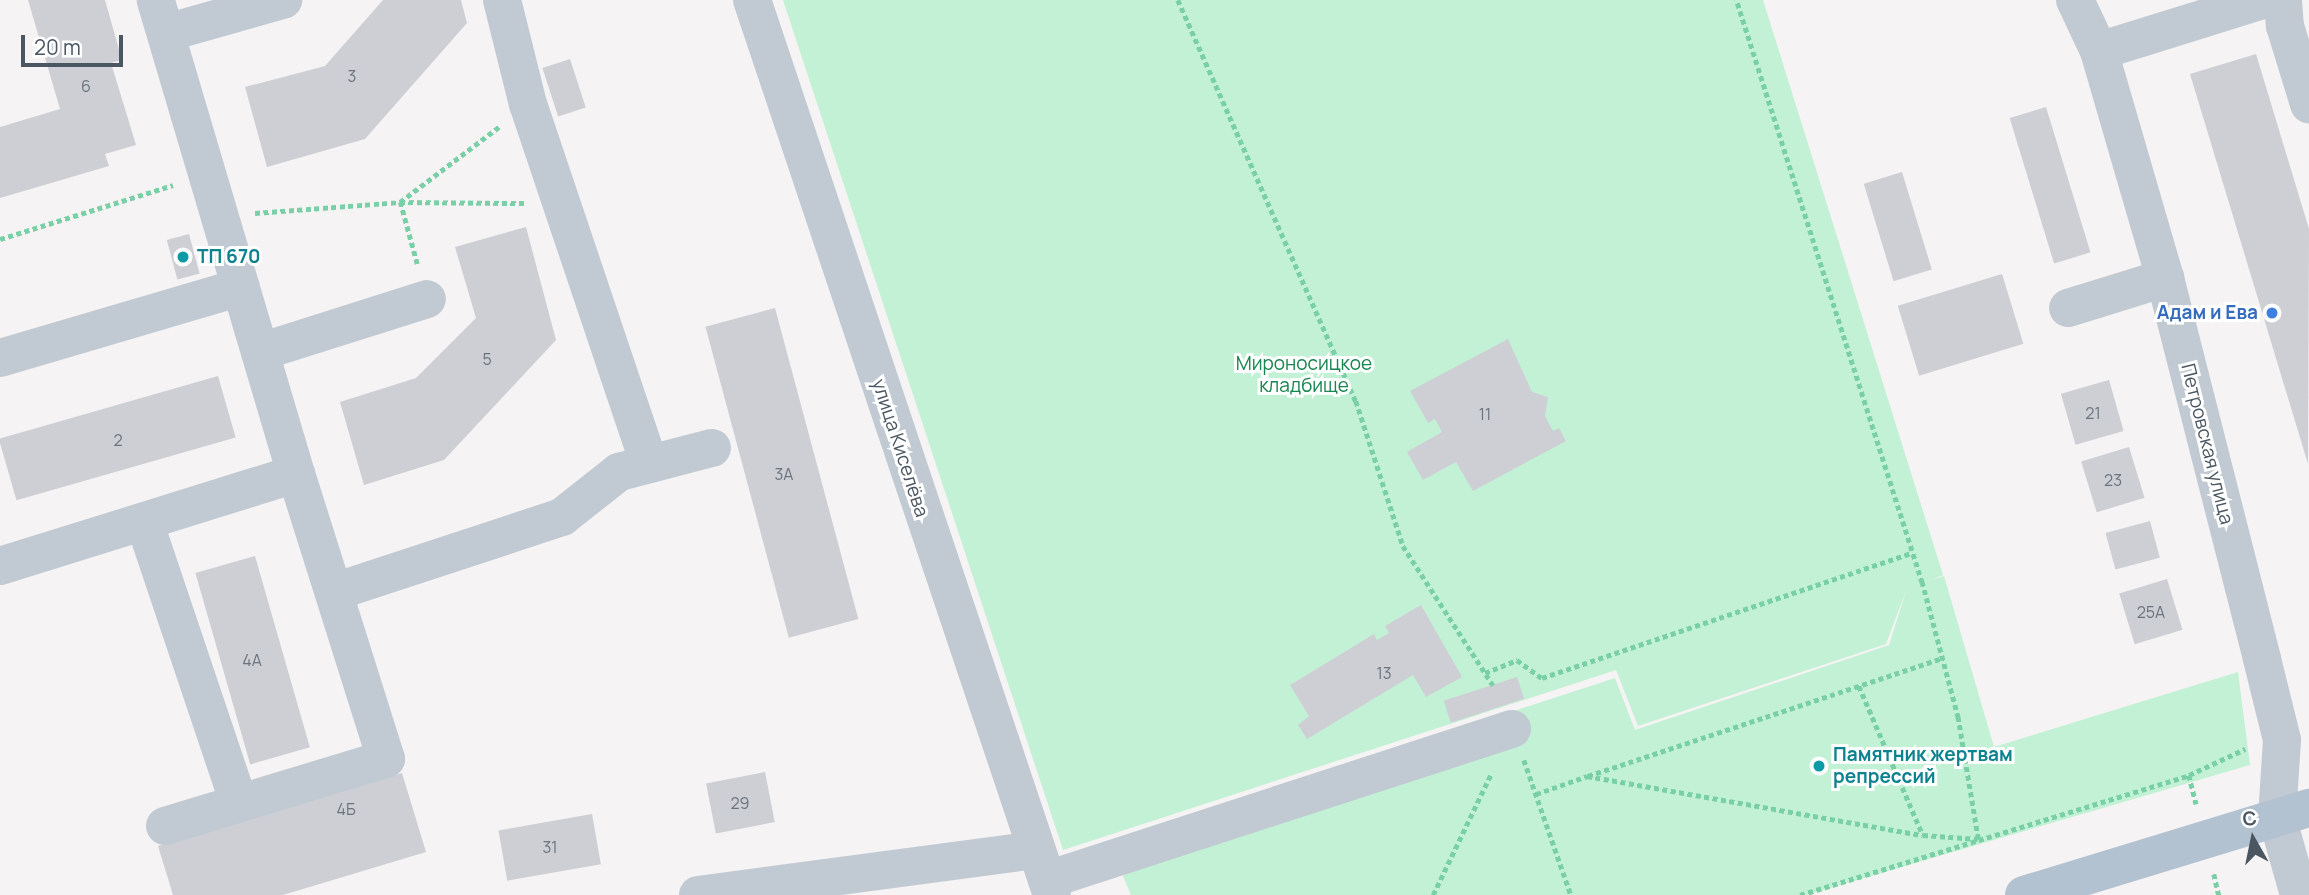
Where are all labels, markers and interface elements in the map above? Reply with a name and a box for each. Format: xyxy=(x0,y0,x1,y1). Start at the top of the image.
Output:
scale bar xyxy=(24,21,126,65)
text: 20 m xyxy=(34,33,81,61)
house number: 3 xyxy=(348,66,356,86)
house number: 6 xyxy=(81,76,91,96)
place label: ТП 670 xyxy=(197,246,261,268)
marker: ТП 670 xyxy=(175,249,191,265)
place label: Адам и Ева xyxy=(2157,302,2258,324)
marker: Адам и Ева xyxy=(2264,305,2280,321)
house number: 5 xyxy=(482,349,492,369)
park label: Мироносицкое кладбище xyxy=(1236,353,1372,397)
street label: Петровская улица xyxy=(2176,361,2238,527)
street label: улица Киселёва xyxy=(867,376,933,520)
house number: 21 xyxy=(2085,403,2101,423)
house number: 11 xyxy=(1479,404,1491,424)
house number: 2 xyxy=(113,430,123,450)
house number: 3А xyxy=(775,464,793,484)
house number: 23 xyxy=(2104,470,2122,490)
house number: 25А xyxy=(2137,602,2165,622)
house number: 4А xyxy=(242,650,262,670)
house number: 13 xyxy=(1376,663,1392,683)
place label: Памятник жертвам репрессий xyxy=(1833,744,2013,788)
marker: Памятник жертвам репрессий xyxy=(1811,758,1827,774)
house number: 29 xyxy=(730,793,750,813)
house number: 4Б xyxy=(336,799,356,819)
north arrow xyxy=(2218,804,2288,874)
text: С xyxy=(2241,804,2259,832)
house number: 31 xyxy=(542,837,558,857)

